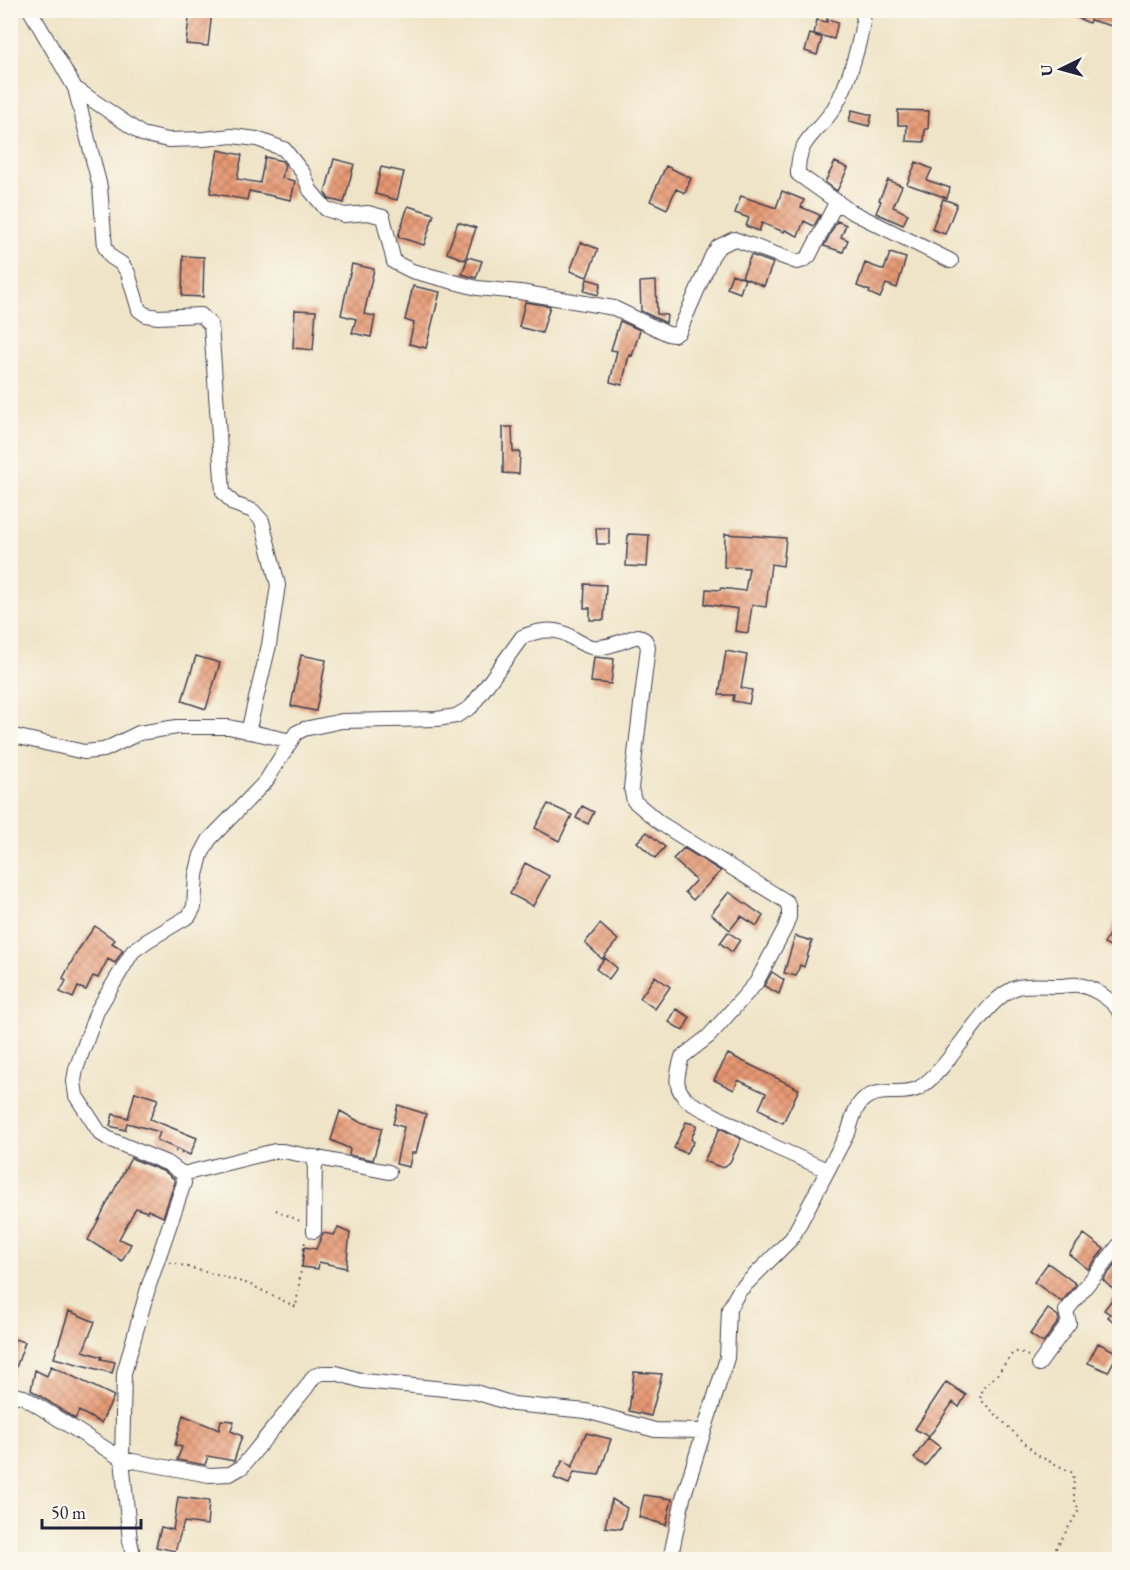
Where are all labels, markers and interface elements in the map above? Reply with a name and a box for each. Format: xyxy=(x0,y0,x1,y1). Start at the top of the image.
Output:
north arrow xyxy=(1031,39,1091,99)
text: U xyxy=(1036,63,1058,77)
scale bar xyxy=(42,1492,141,1530)
text: 50 m xyxy=(51,1501,86,1524)

